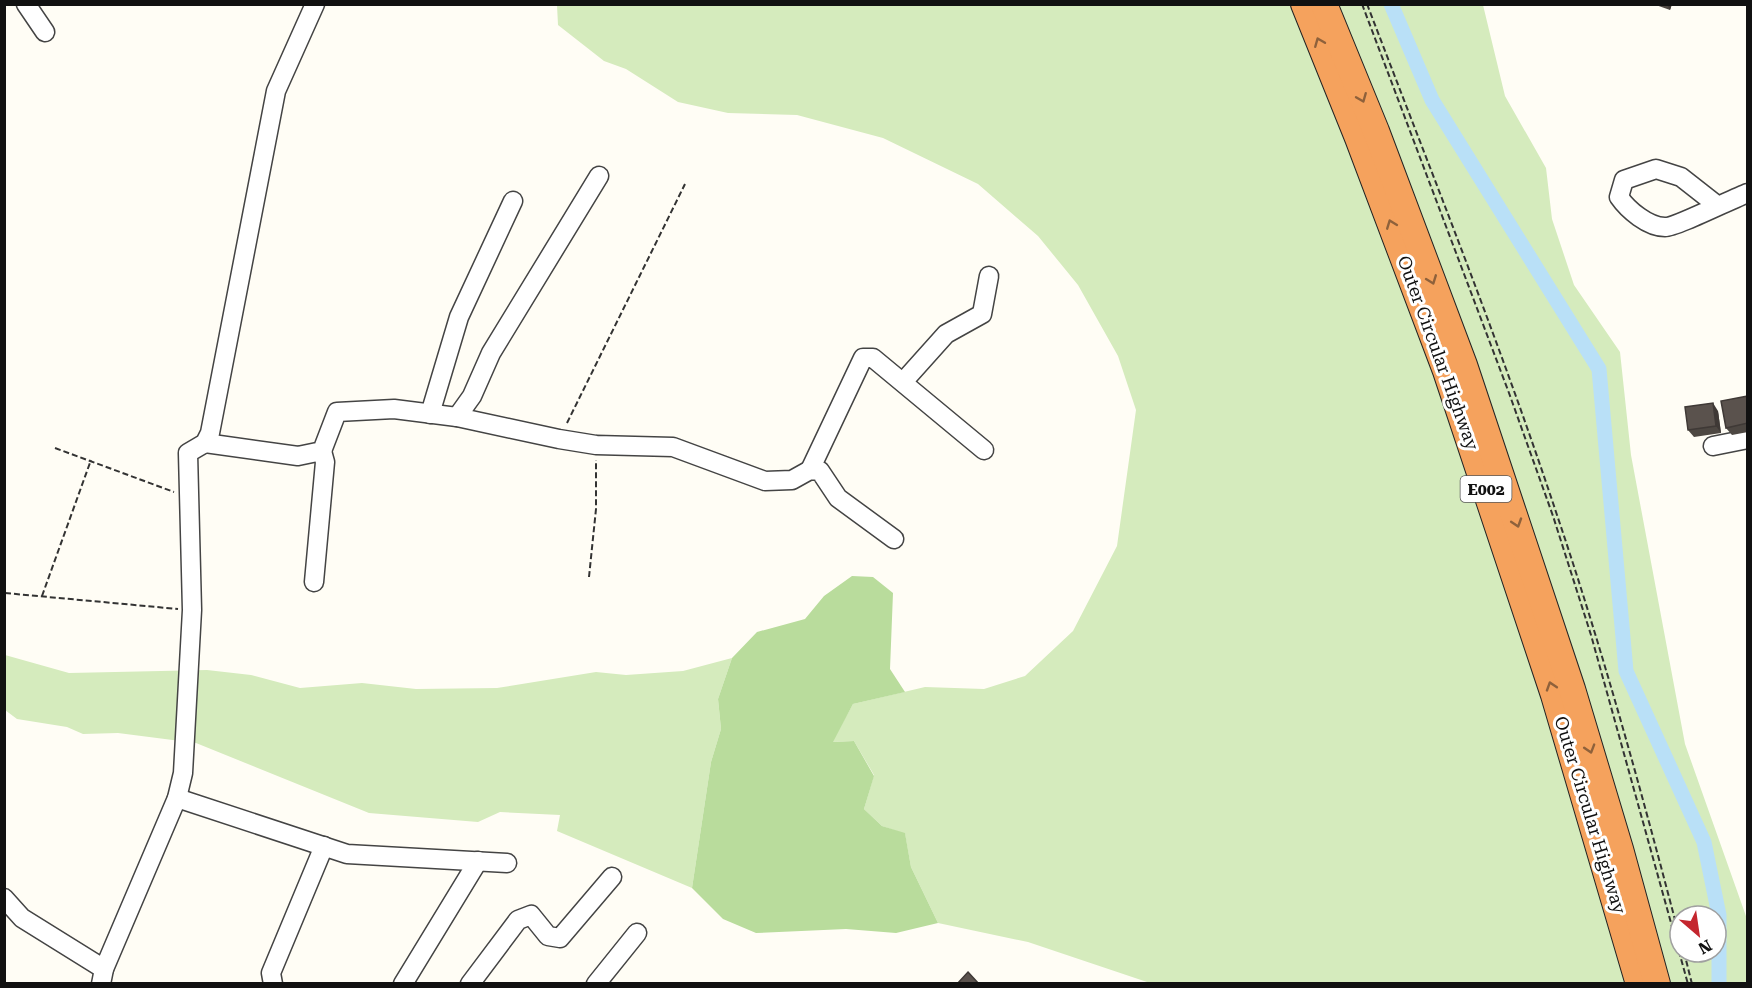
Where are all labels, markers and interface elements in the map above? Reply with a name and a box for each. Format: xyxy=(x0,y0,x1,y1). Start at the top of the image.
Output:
one-way arrow xyxy=(1314,38,1327,48)
one-way arrow xyxy=(1355,91,1367,102)
one-way arrow xyxy=(1386,219,1398,230)
street label: Outer Circular Highway xyxy=(1393,253,1484,453)
one-way arrow xyxy=(1424,274,1437,285)
road number: E002 xyxy=(1460,476,1512,502)
one-way arrow xyxy=(1509,517,1522,528)
one-way arrow xyxy=(1545,681,1558,692)
street label: Outer Circular Highway xyxy=(1550,714,1631,917)
one-way arrow xyxy=(1583,743,1595,754)
north arrow xyxy=(1668,904,1728,964)
text: N xyxy=(1695,935,1715,958)

